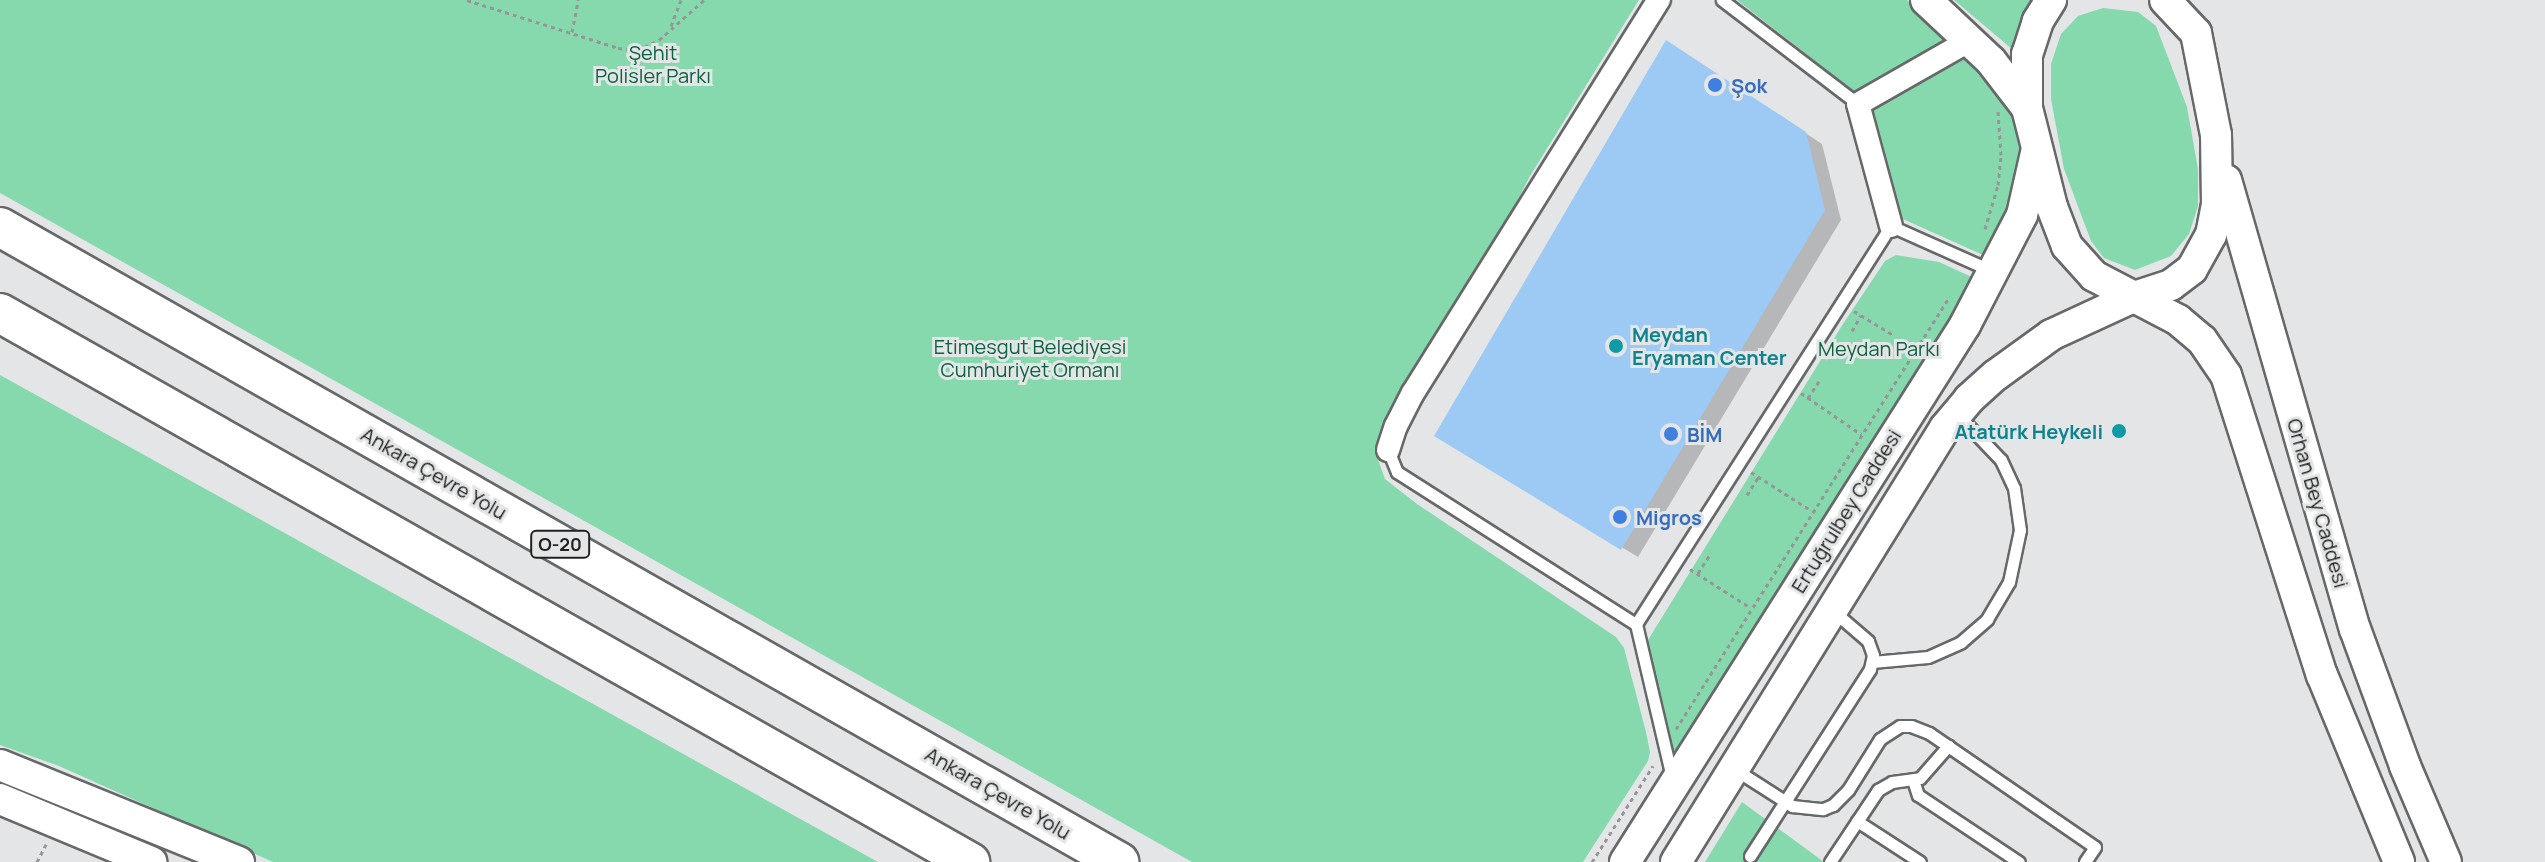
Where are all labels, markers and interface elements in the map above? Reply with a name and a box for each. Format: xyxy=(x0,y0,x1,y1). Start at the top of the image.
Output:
park label: Şehit Polisler Parkı xyxy=(595,41,711,88)
place label: Şok xyxy=(1731,73,1767,97)
marker: Şok xyxy=(1706,76,1724,94)
place label: Meydan Eryaman Center xyxy=(1632,322,1787,369)
park label: Etimesgut Belediyesi Cumhuriyet Ormanı xyxy=(934,335,1126,382)
park label: Meydan Parkı xyxy=(1818,336,1940,360)
marker: Meydan Eryaman Center xyxy=(1607,337,1625,355)
street label: Orhan Bey Caddesi xyxy=(2282,416,2354,590)
place label: Atatürk Heykeli xyxy=(1955,419,2103,443)
street label: Ankara Çevre Yolu xyxy=(357,422,511,524)
place label: BİM xyxy=(1687,422,1722,446)
marker: Atatürk Heykeli xyxy=(2110,422,2128,440)
marker: BİM xyxy=(1662,425,1680,443)
street label: Ertuğrulbey Caddesi xyxy=(1786,425,1906,597)
place label: Migros xyxy=(1636,505,1702,529)
marker: Migros xyxy=(1611,508,1629,526)
road number: O-20 xyxy=(530,530,590,558)
street label: Ankara Çevre Yolu xyxy=(921,742,1075,844)

